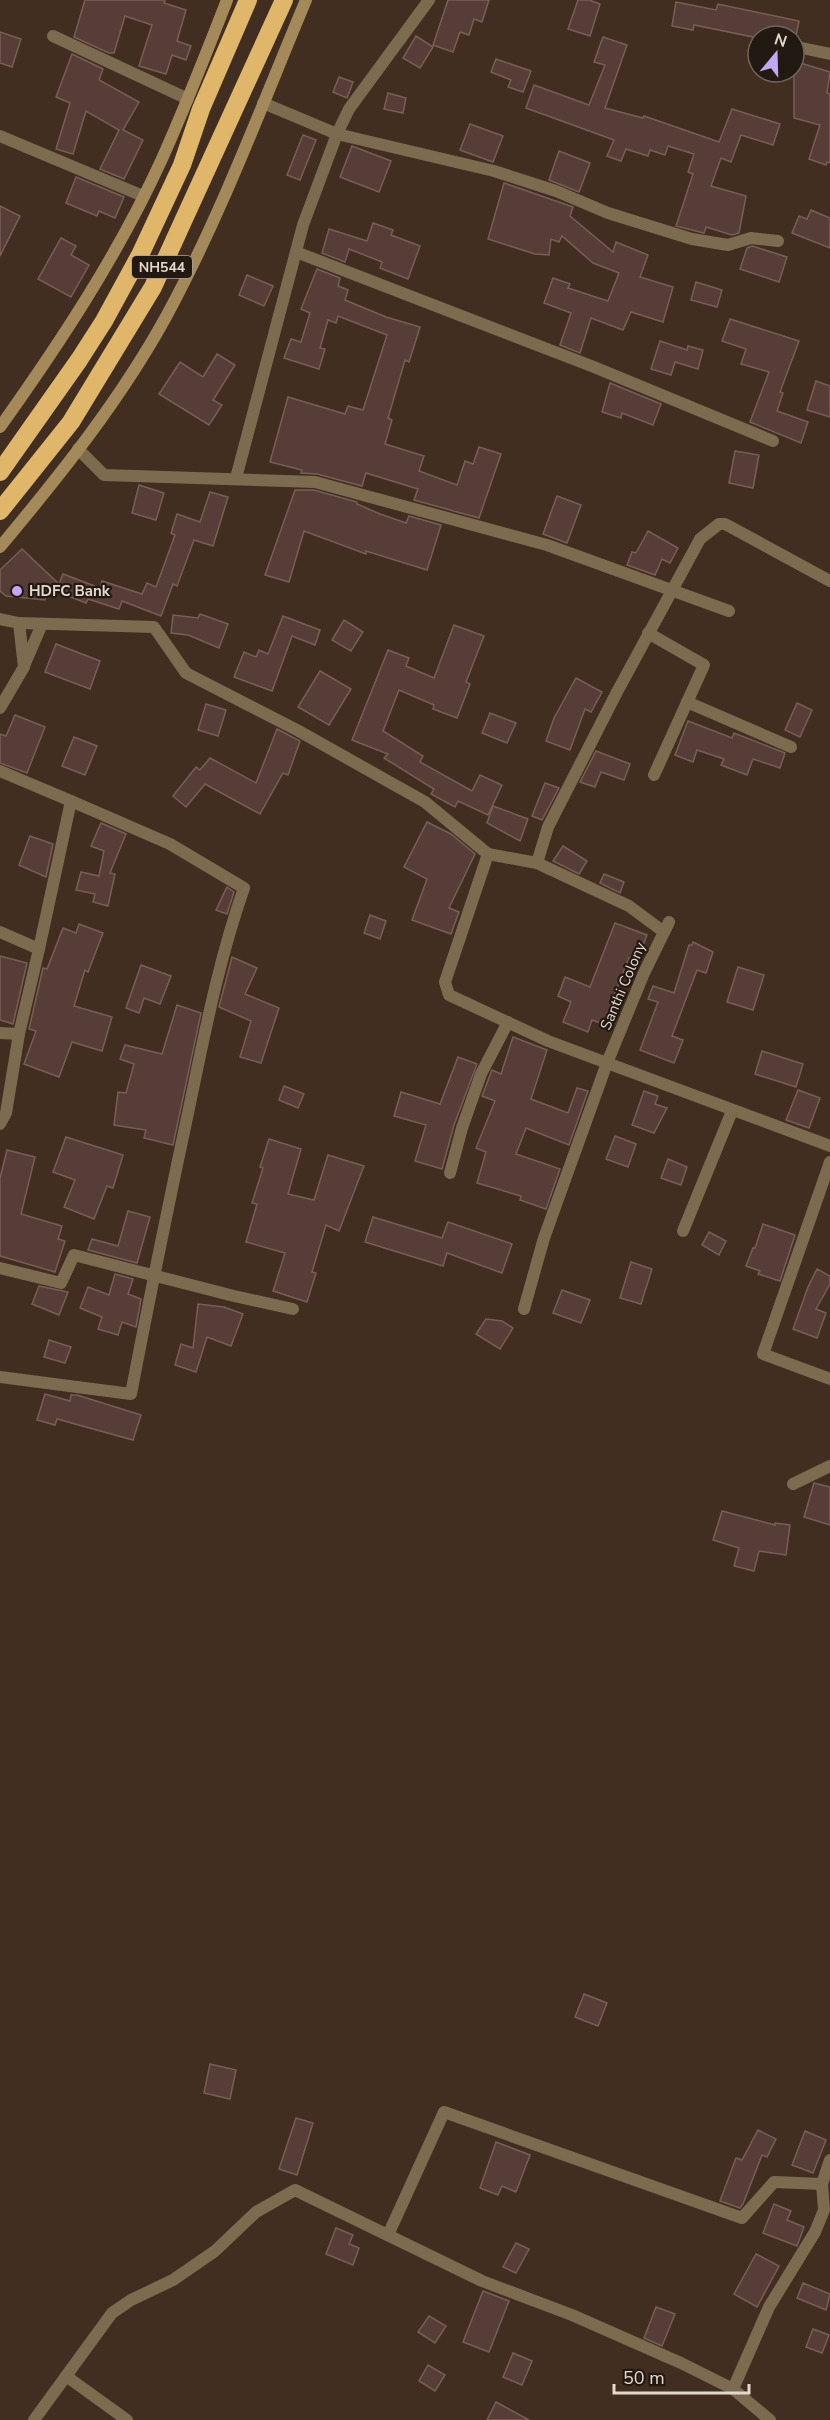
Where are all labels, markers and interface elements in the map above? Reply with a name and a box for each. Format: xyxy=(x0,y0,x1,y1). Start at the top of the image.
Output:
north arrow xyxy=(746,24,806,84)
text: N xyxy=(771,28,790,53)
road number: NH544 xyxy=(132,256,192,278)
place label: HDFC Bank xyxy=(29,581,111,601)
marker: HDFC Bank xyxy=(10,584,24,598)
street label: Santhi Colony xyxy=(596,939,651,1033)
scale bar xyxy=(614,2357,749,2395)
text: 50 m xyxy=(623,2366,665,2390)

